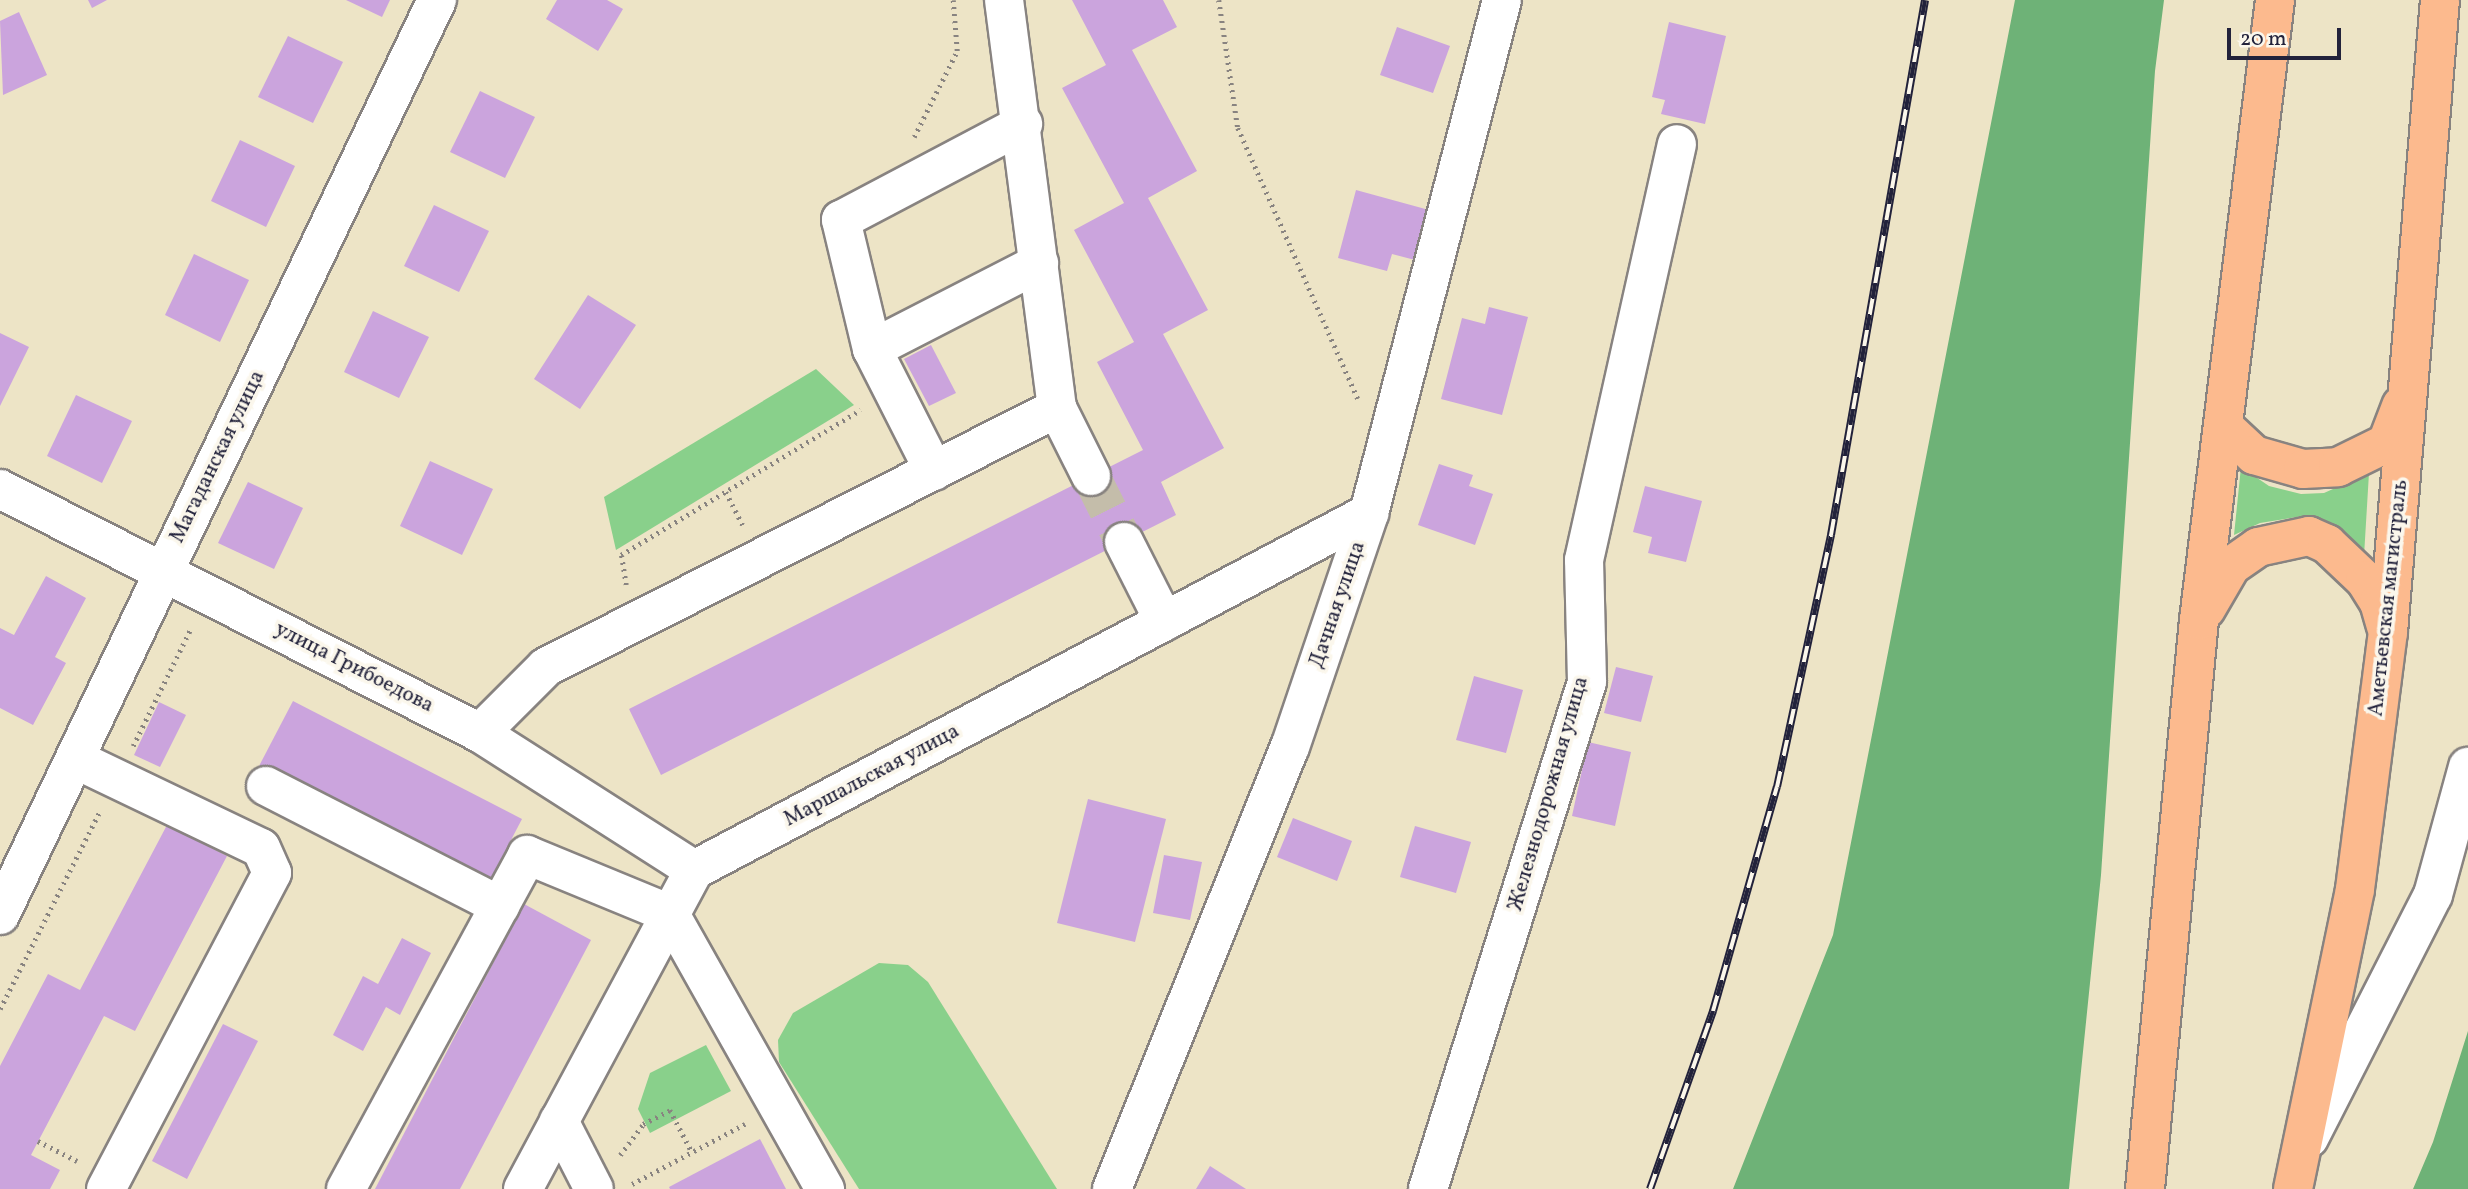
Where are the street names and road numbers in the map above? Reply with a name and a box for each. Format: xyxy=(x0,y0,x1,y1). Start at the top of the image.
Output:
street label: Магаданская улица xyxy=(165,366,271,548)
street label: Аметьевская магистраль xyxy=(2364,478,2414,718)
street label: Дачная улица xyxy=(1304,538,1372,672)
street label: улица Грибоедова xyxy=(270,617,438,719)
street label: Железнодорожная улица xyxy=(1503,674,1595,914)
street label: Маршальская улица xyxy=(780,719,964,833)

